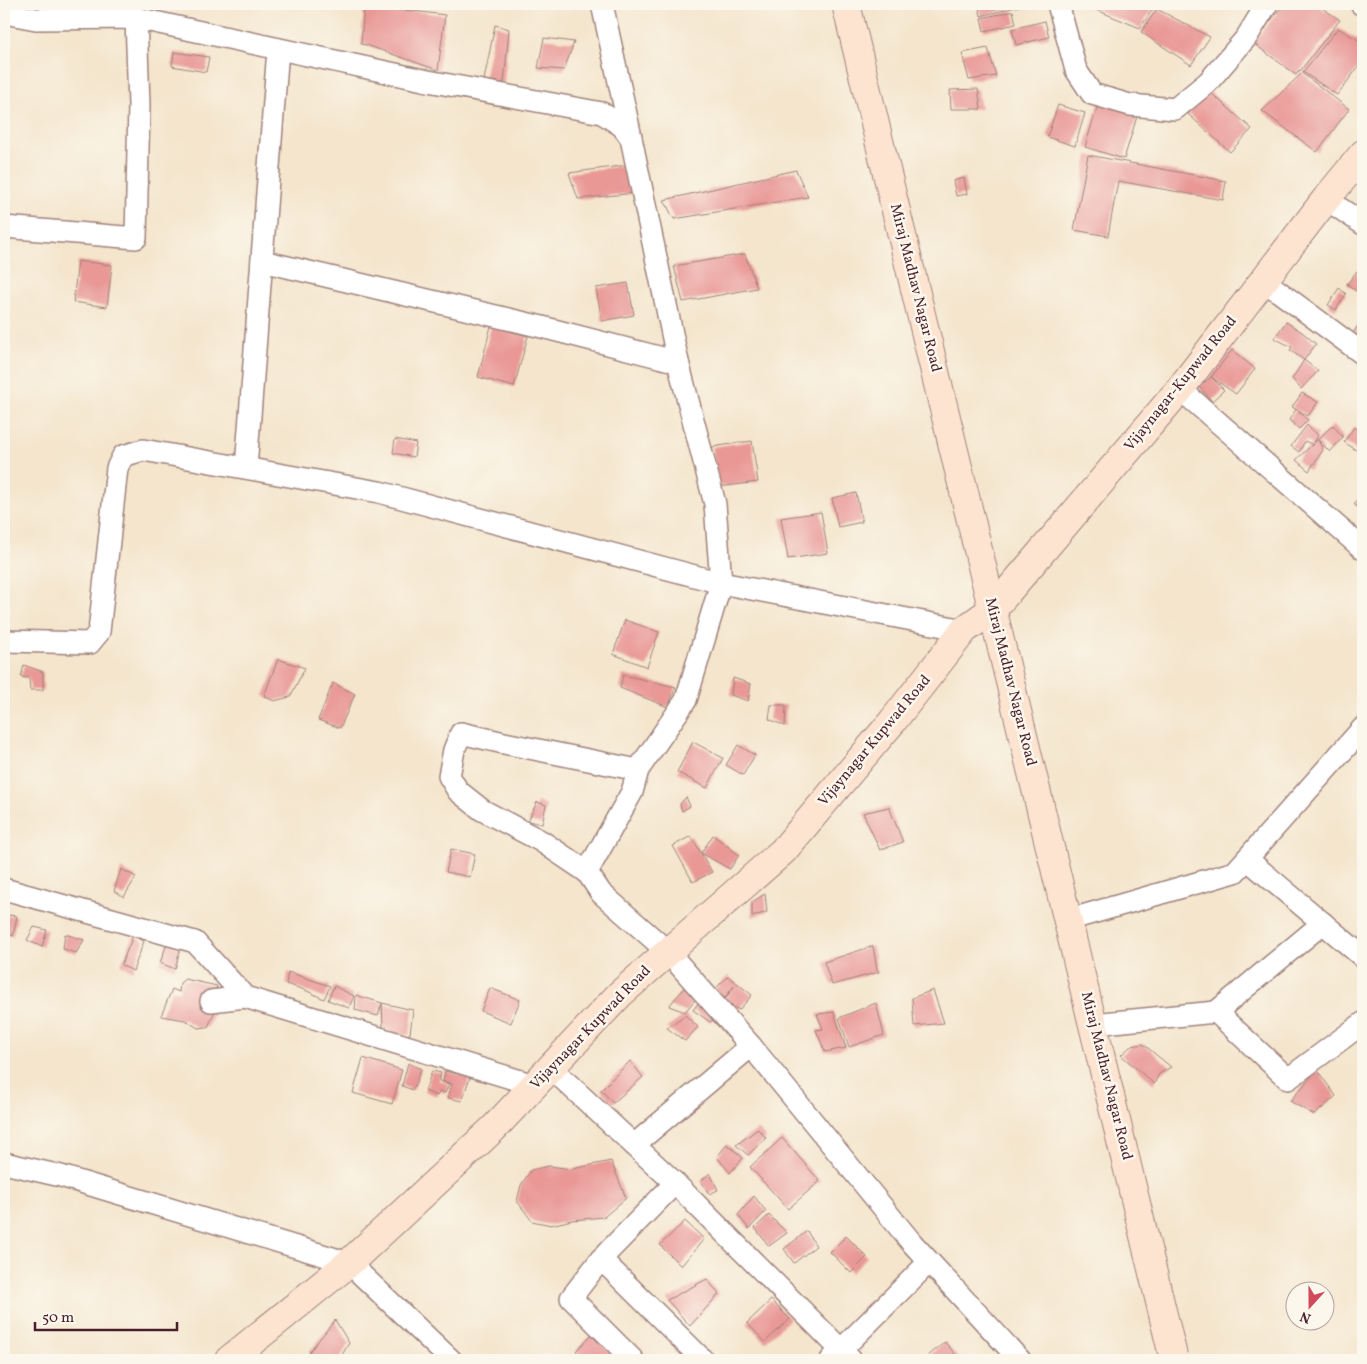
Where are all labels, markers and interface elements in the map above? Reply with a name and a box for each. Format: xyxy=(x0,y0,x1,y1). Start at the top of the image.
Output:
street label: Miraj Madhav Nagar Road xyxy=(884,202,946,374)
street label: Vijaynagar-Kupwad Road xyxy=(1120,312,1242,456)
street label: Miraj Madhav Nagar Road xyxy=(979,596,1041,768)
street label: Vijaynagar Kupwad Road xyxy=(814,671,936,811)
street label: Vijaynagar Kupwad Road xyxy=(526,961,656,1095)
street label: Miraj Madhav Nagar Road xyxy=(1075,990,1137,1162)
north arrow xyxy=(1284,1282,1334,1332)
scale bar xyxy=(35,1299,178,1331)
text: N xyxy=(1298,1306,1314,1327)
text: 50 m xyxy=(42,1308,74,1329)

